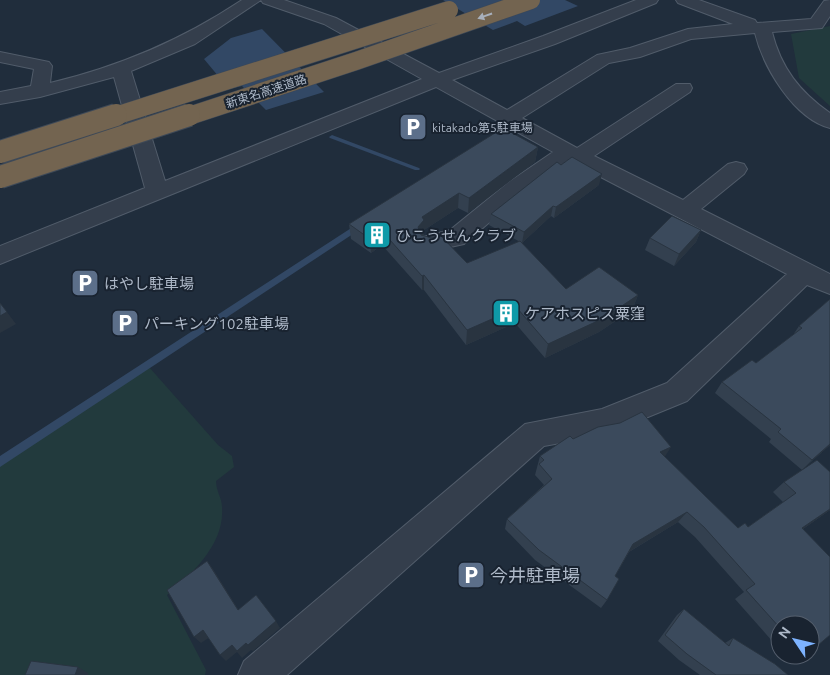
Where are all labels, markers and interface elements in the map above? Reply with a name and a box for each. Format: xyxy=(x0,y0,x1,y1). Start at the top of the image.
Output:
one-way arrow xyxy=(478,13,493,20)
street label: 新東名高速道路 xyxy=(224,72,308,110)
parking icon: kitakado第5駐車場 xyxy=(398,112,428,142)
place label: kitakado第5駐車場 xyxy=(432,121,533,134)
building icon: ひこうせんクラブ xyxy=(362,220,392,250)
place label: ひこうせんクラブ xyxy=(396,227,516,244)
parking icon: はやし駐車場 xyxy=(70,268,100,298)
place label: はやし駐車場 xyxy=(104,275,194,292)
building icon: ケアホスピス粟窪 xyxy=(491,298,521,328)
place label: ケアホスピス粟窪 xyxy=(525,305,645,322)
parking icon: パーキング102駐車場 xyxy=(110,308,140,338)
place label: パーキング102駐車場 xyxy=(144,315,289,332)
parking icon: 今井駐車場 xyxy=(456,560,486,590)
place label: 今井駐車場 xyxy=(490,565,580,585)
north arrow xyxy=(770,615,820,665)
text: N xyxy=(775,624,794,641)

